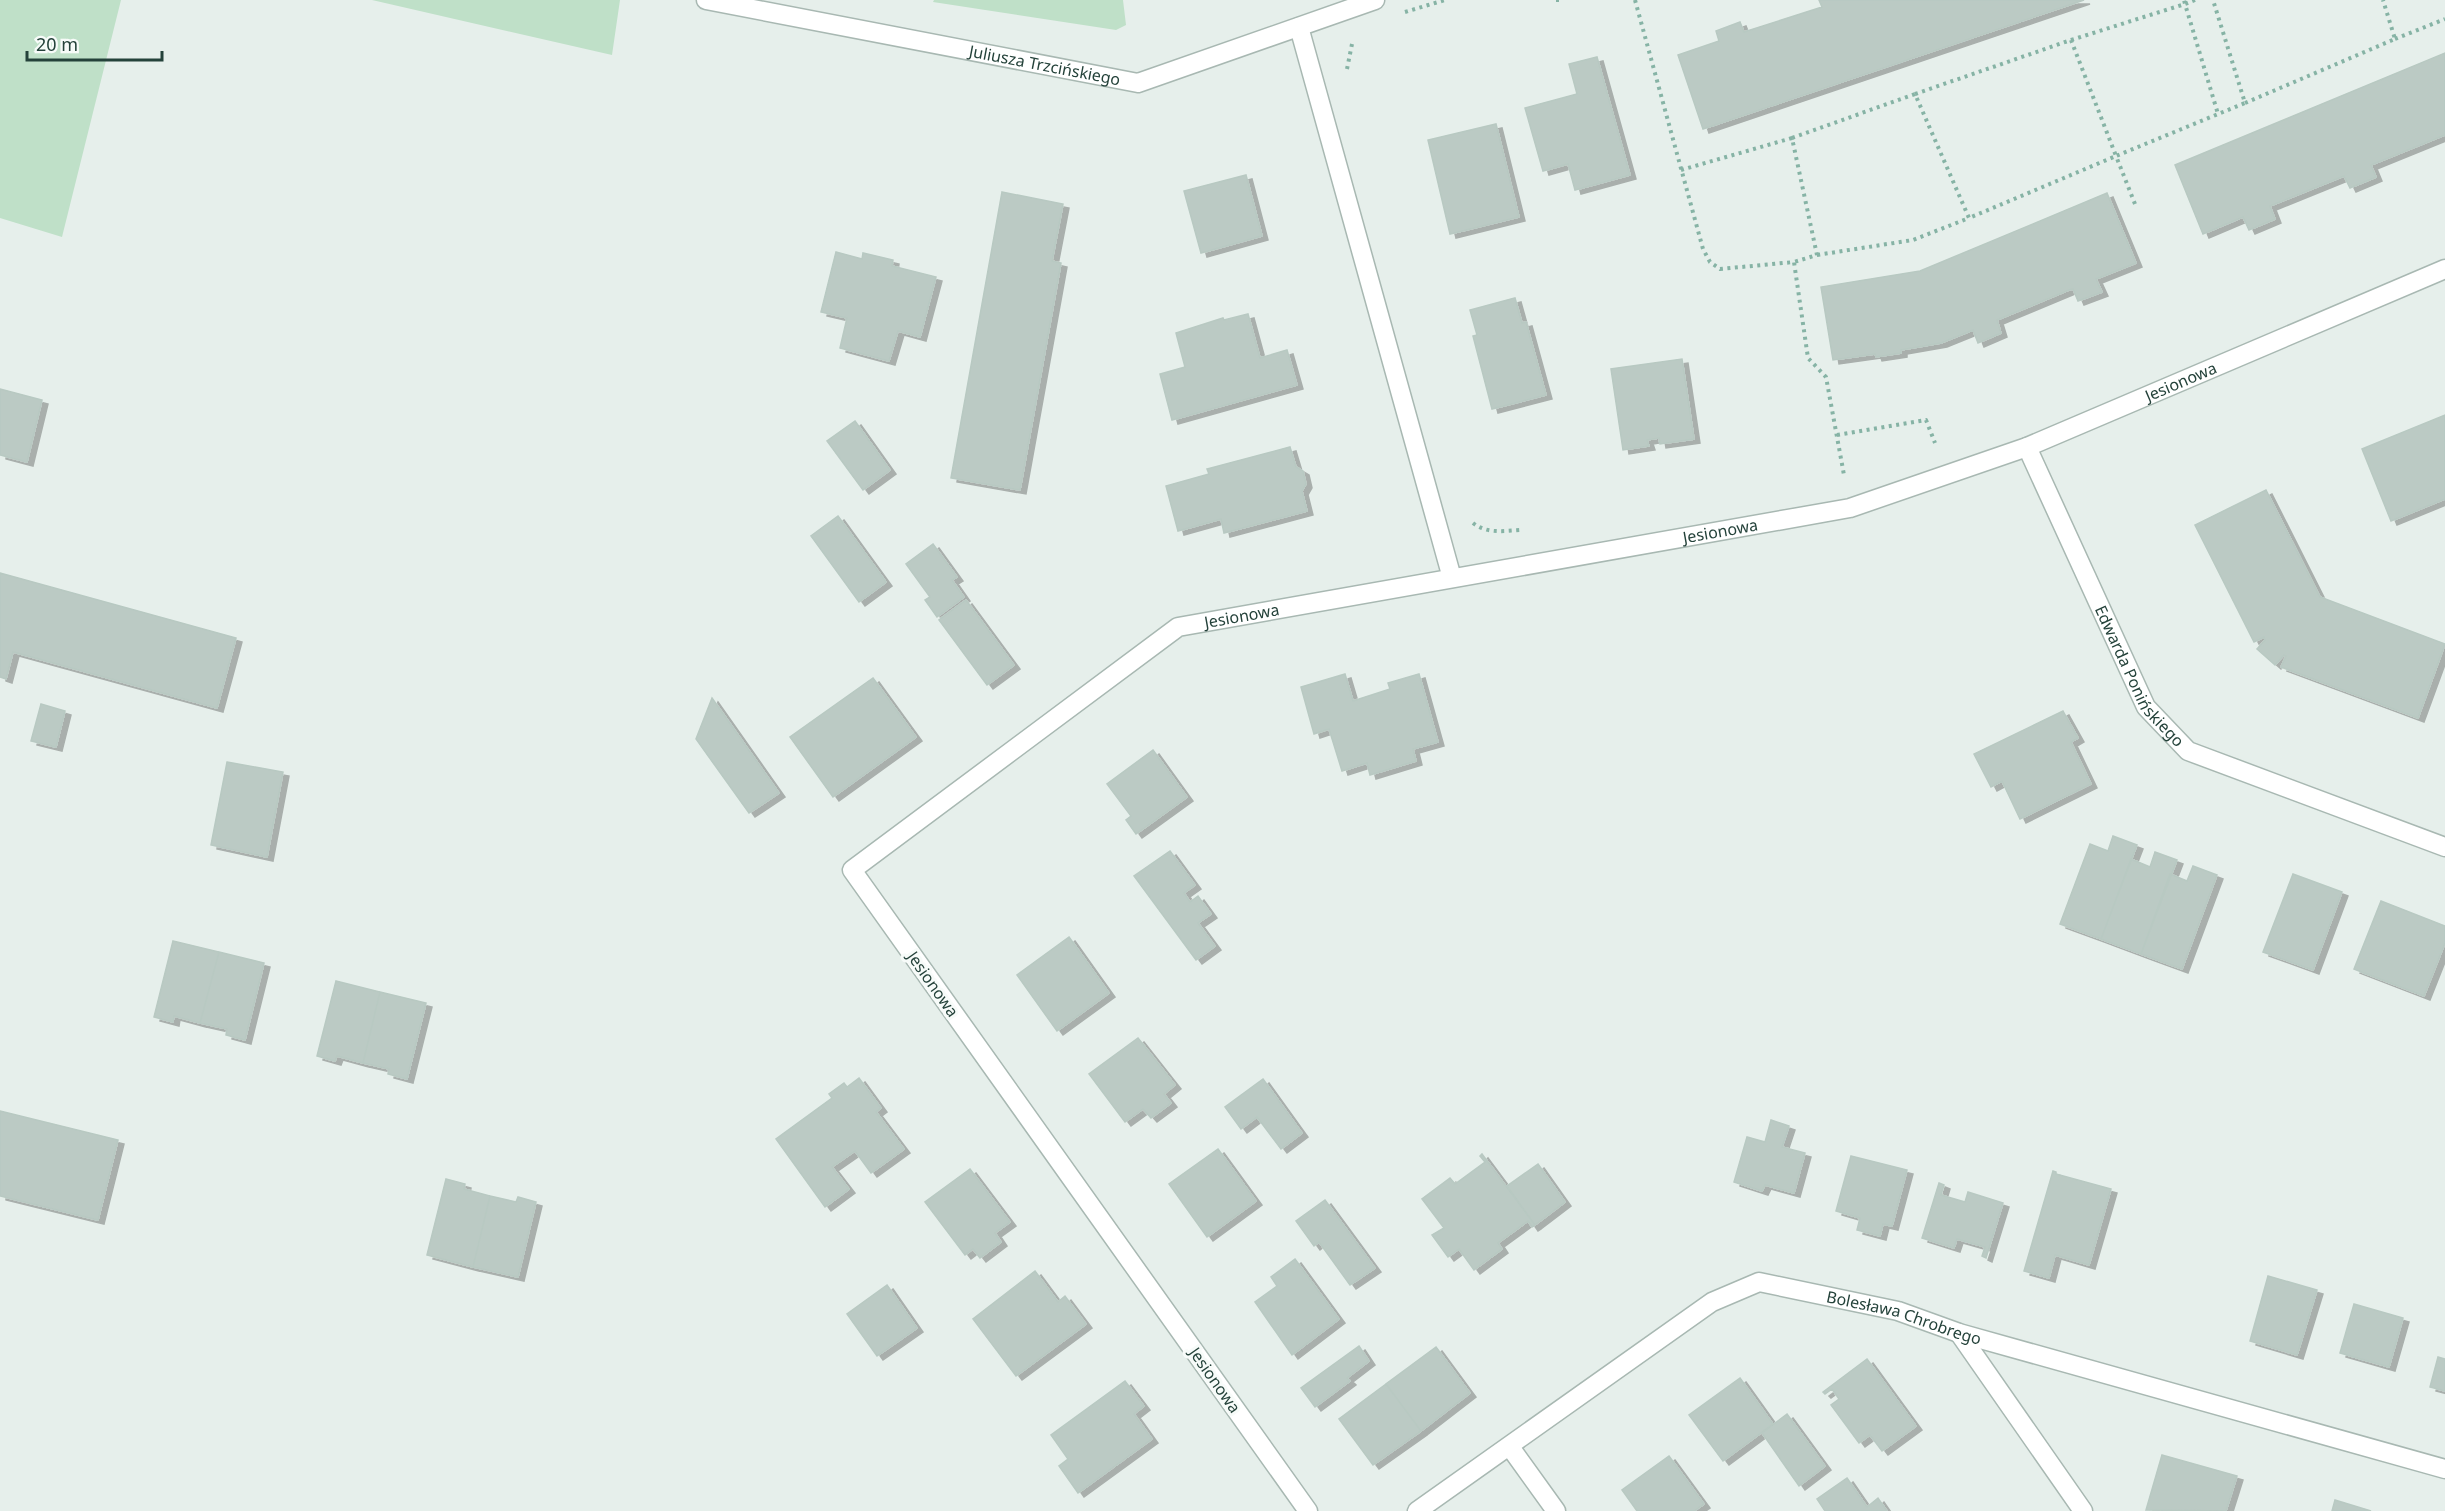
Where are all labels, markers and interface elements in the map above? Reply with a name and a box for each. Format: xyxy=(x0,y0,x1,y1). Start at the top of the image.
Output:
scale bar xyxy=(27,24,162,62)
text: 20 m xyxy=(36,32,78,56)
street label: Juliusza Trzcińskiego xyxy=(965,39,1122,90)
street label: Jesionowa xyxy=(2140,357,2220,407)
street label: Jesionowa xyxy=(1679,514,1760,549)
street label: Jesionowa xyxy=(1201,598,1281,633)
street label: Edwarda Ponińskiego xyxy=(2090,602,2189,751)
street label: Jesionowa xyxy=(901,945,964,1021)
street label: Bolesława Chrobrego xyxy=(1824,1285,1984,1350)
street label: Jesionowa xyxy=(1183,1341,1246,1417)

